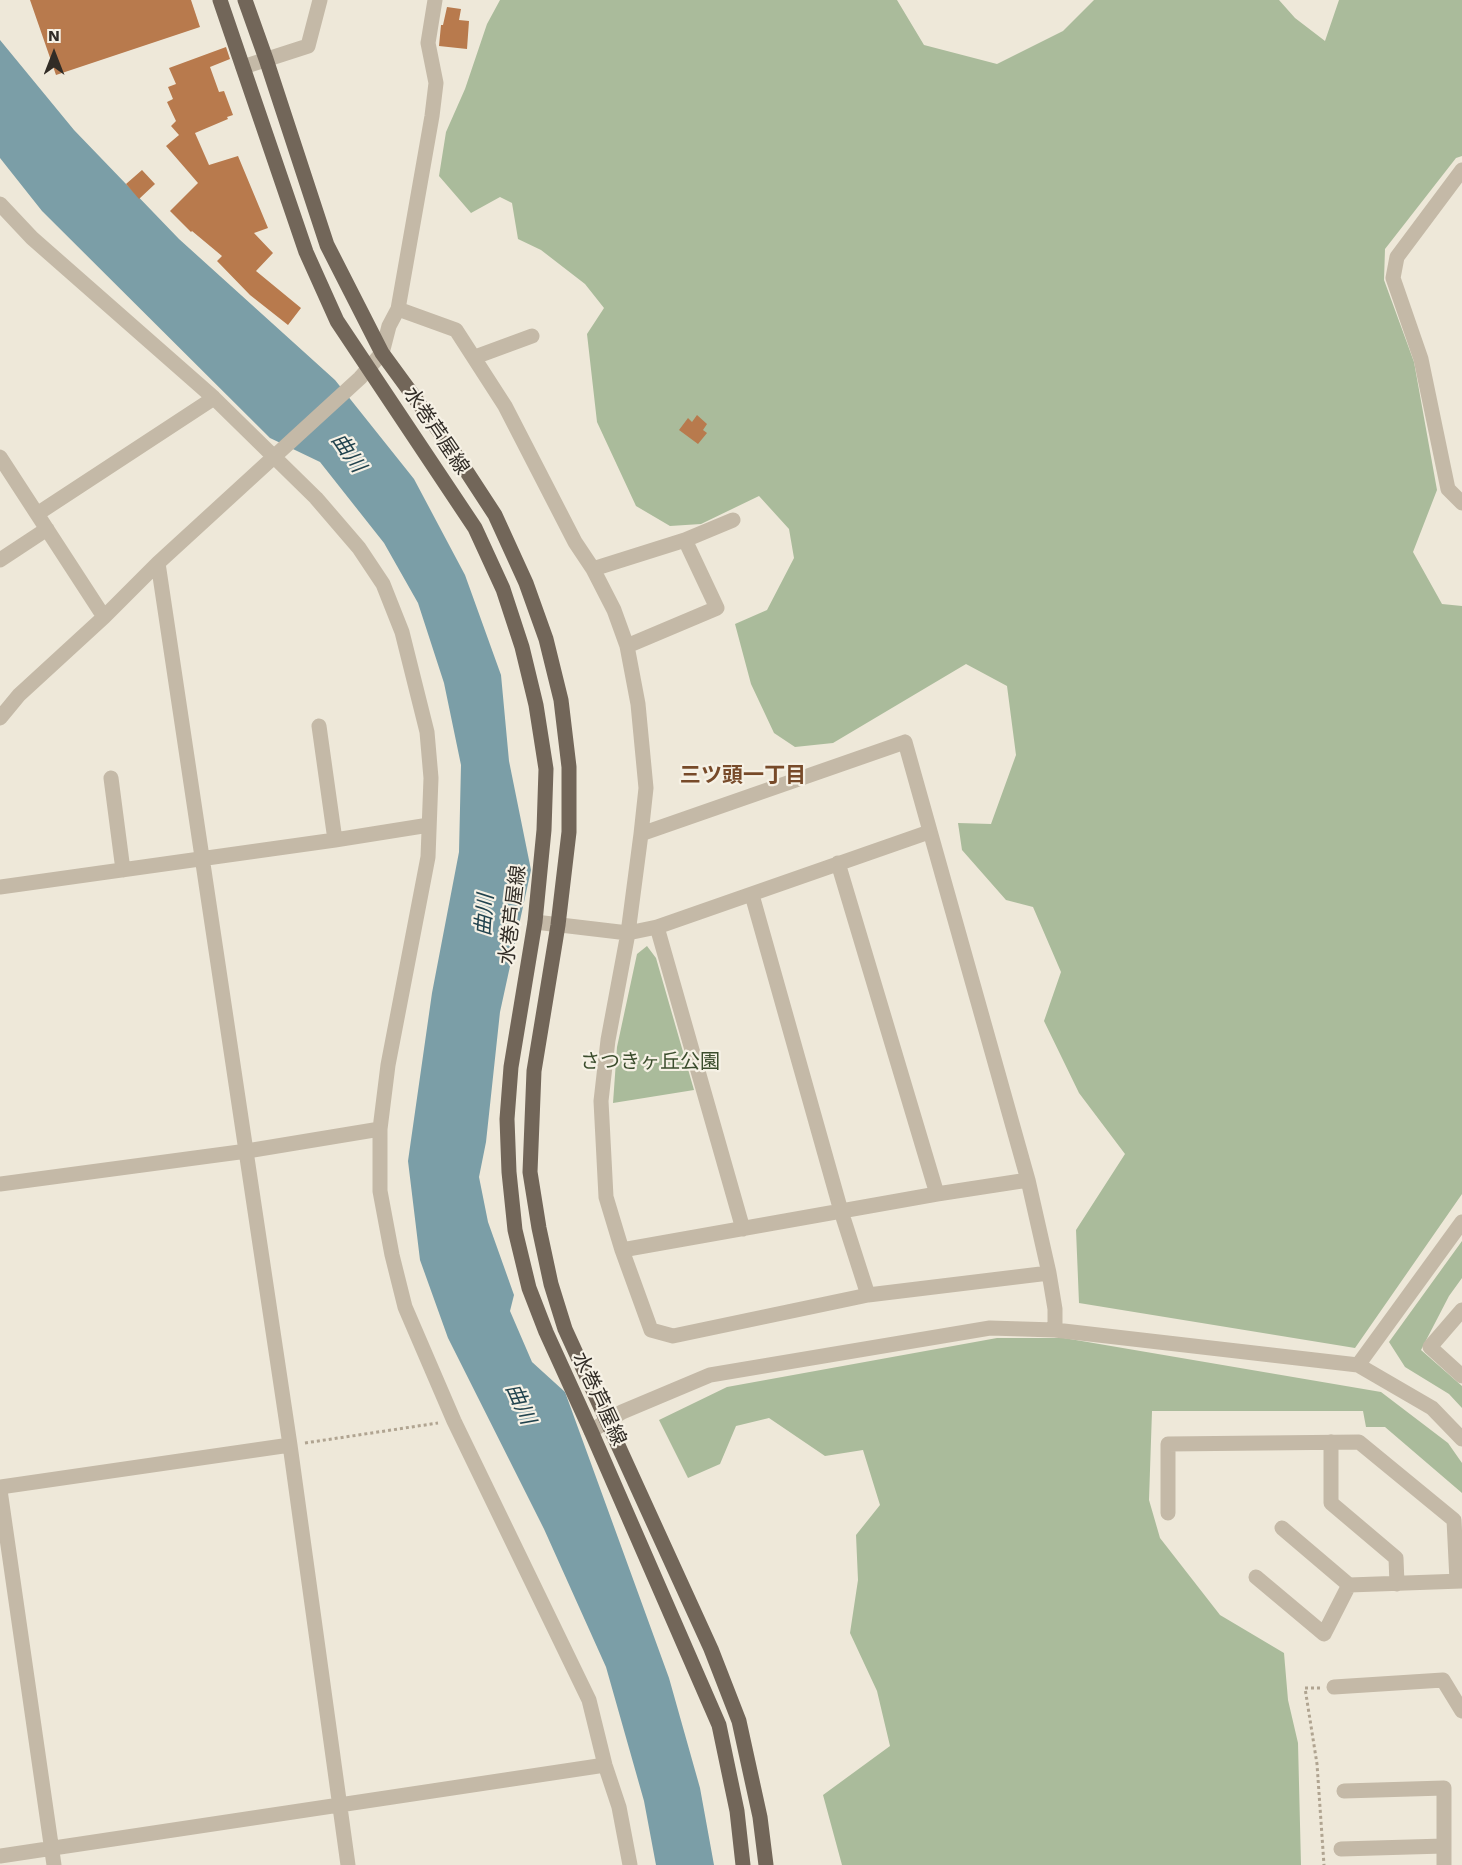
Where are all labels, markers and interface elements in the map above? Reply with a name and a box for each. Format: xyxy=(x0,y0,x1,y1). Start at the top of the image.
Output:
north arrow xyxy=(24,24,84,84)
text: N xyxy=(48,26,60,45)
street label: 水巻芦屋線 xyxy=(398,383,474,479)
water label: 曲川 xyxy=(326,429,370,477)
district label: 三ツ頭一丁目 xyxy=(680,763,806,789)
street label: 水巻芦屋線 xyxy=(495,864,531,966)
water label: 曲川 xyxy=(471,893,499,937)
park label: さつきヶ丘公園 xyxy=(580,1050,720,1074)
street label: 水巻芦屋線 xyxy=(567,1349,631,1449)
water label: 曲川 xyxy=(500,1380,540,1428)

